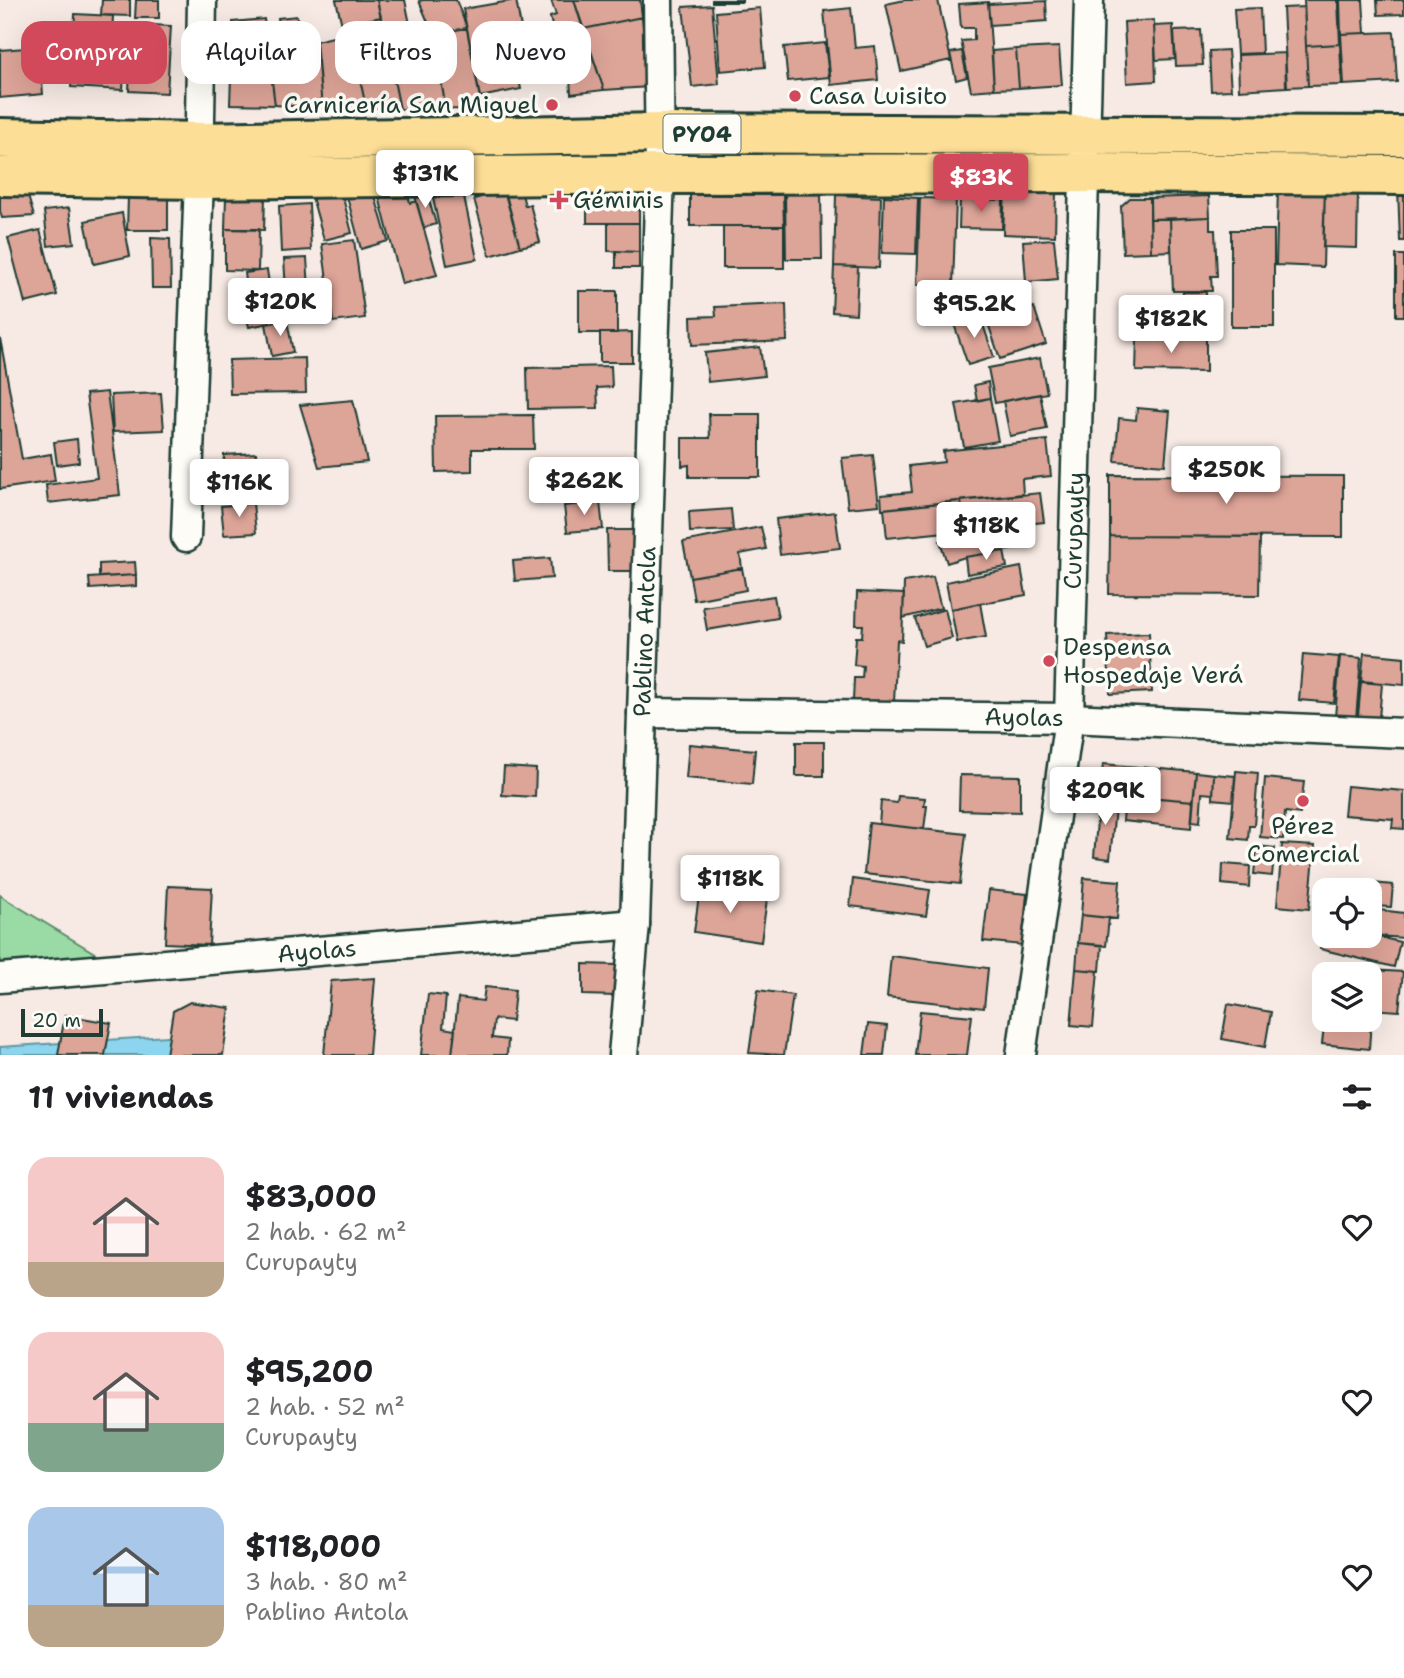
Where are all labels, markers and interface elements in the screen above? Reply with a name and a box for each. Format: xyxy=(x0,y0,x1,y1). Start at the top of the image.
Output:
chip: Comprar xyxy=(21,21,167,84)
chip: Alquilar xyxy=(181,21,321,84)
chip: Filtros xyxy=(335,21,457,84)
chip: Nuevo xyxy=(471,21,591,84)
place label: Casa Luisito xyxy=(809,80,947,112)
marker: Casa Luisito xyxy=(787,88,803,104)
place label: Carnicería San Miguel xyxy=(284,89,539,121)
marker: Carnicería San Miguel xyxy=(544,97,560,113)
road number: PY04 xyxy=(664,114,740,154)
pin: $131K xyxy=(376,150,474,210)
pin: $83K xyxy=(940,154,1022,214)
text: $131K xyxy=(392,158,458,188)
text: $83K xyxy=(949,162,1013,192)
place label: Géminis xyxy=(573,184,664,216)
marker: Géminis xyxy=(551,192,567,208)
pin: $120K xyxy=(231,278,329,338)
pin: $95.2K xyxy=(917,280,1031,340)
text: $120K xyxy=(244,286,316,316)
text: $95.2K xyxy=(933,288,1015,318)
pin: $182K xyxy=(1122,296,1220,355)
text: $182K xyxy=(1135,303,1207,333)
pin: $250K xyxy=(1177,447,1275,506)
text: $250K xyxy=(1187,454,1265,484)
pin: $262K xyxy=(535,458,633,517)
pin: $116K xyxy=(190,460,288,519)
text: $262K xyxy=(545,465,623,495)
text: $116K xyxy=(206,467,272,497)
street label: Curupayty xyxy=(1057,471,1092,590)
pin: $118K xyxy=(937,503,1035,562)
text: $118K xyxy=(952,510,1020,540)
street label: Pablino Antola xyxy=(626,546,664,717)
place label: Despensa Hospedaje Verá xyxy=(1063,631,1243,691)
marker: Despensa Hospedaje Verá xyxy=(1041,653,1057,669)
street label: Ayolas xyxy=(984,701,1064,734)
pin: $209K xyxy=(1056,768,1154,827)
text: $209K xyxy=(1066,775,1144,805)
marker: Pérez Comercial xyxy=(1295,793,1311,809)
place label: Pérez Comercial xyxy=(1247,810,1360,870)
pin: $118K xyxy=(681,856,779,915)
text: $118K xyxy=(696,863,764,893)
map controls xyxy=(1312,878,1382,1032)
button: locate xyxy=(1312,878,1382,948)
street label: Ayolas xyxy=(276,932,358,970)
button: layers xyxy=(1312,962,1382,1032)
scale bar xyxy=(21,1006,103,1038)
text: 20 m xyxy=(32,1008,81,1033)
text: 11 viviendas xyxy=(28,1077,214,1118)
icon: filters xyxy=(1338,1078,1376,1116)
text: $83,000 xyxy=(245,1176,377,1217)
icon: home xyxy=(84,1185,168,1269)
icon: heart xyxy=(1338,1208,1376,1246)
text: 2 hab. · 62 m² xyxy=(245,1217,407,1247)
text: Curupayty xyxy=(245,1247,358,1277)
text: $95,200 xyxy=(245,1351,373,1392)
icon: home xyxy=(84,1360,168,1444)
icon: heart xyxy=(1338,1383,1376,1421)
text: 2 hab. · 52 m² xyxy=(245,1392,405,1422)
text: Curupayty xyxy=(245,1422,358,1452)
text: $118,000 xyxy=(245,1526,381,1567)
icon: home xyxy=(84,1535,168,1619)
icon: heart xyxy=(1338,1558,1376,1596)
text: 3 hab. · 80 m² xyxy=(245,1567,408,1597)
text: Pablino Antola xyxy=(245,1597,408,1627)

